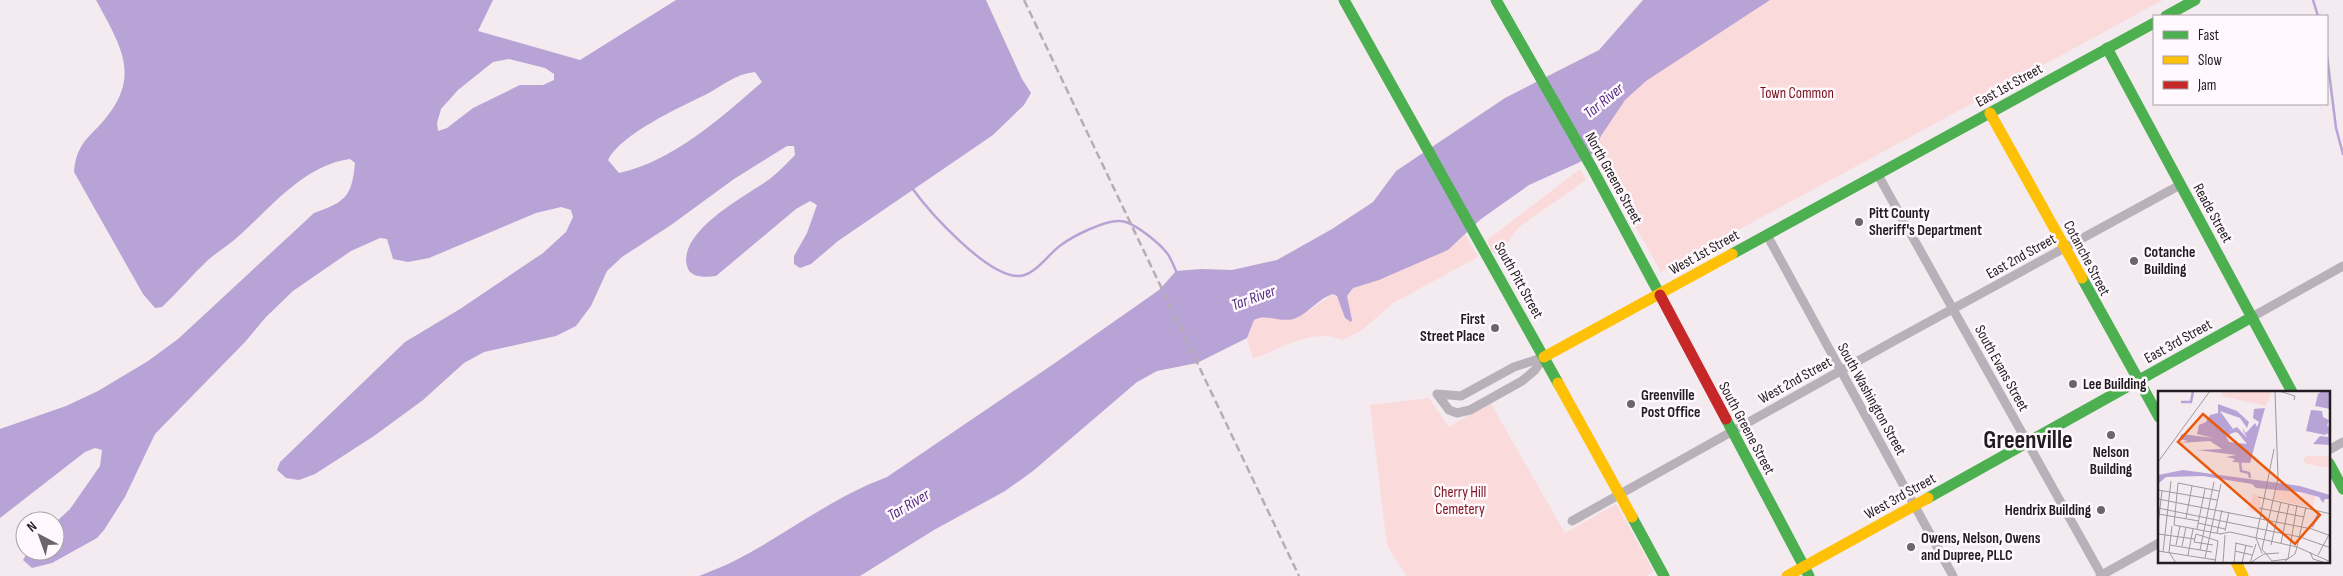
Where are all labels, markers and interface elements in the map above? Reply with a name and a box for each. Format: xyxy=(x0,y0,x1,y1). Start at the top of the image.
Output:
legend xyxy=(2153,15,2328,105)
text: Fast xyxy=(2198,26,2220,45)
text: Slow xyxy=(2198,51,2222,70)
street label: East 1st Street xyxy=(1973,59,2046,112)
text: Jam xyxy=(2197,76,2216,95)
water label: Tar River xyxy=(1580,79,1628,123)
park label: Town Common xyxy=(1760,84,1834,103)
street label: North Greene Street xyxy=(1581,129,1647,228)
street label: Reade Street xyxy=(2189,180,2237,247)
place label: Pitt County Sheriff's Department xyxy=(1869,204,1982,240)
marker: Pitt County Sheriff's Department xyxy=(1853,216,1865,228)
street label: Cotanche Street xyxy=(2059,217,2115,300)
street label: West 1st Street xyxy=(1666,225,1743,279)
street label: East 2nd Street xyxy=(1983,229,2060,283)
street label: South Pitt Street xyxy=(1490,239,1548,322)
place label: Cotanche Building xyxy=(2144,243,2195,279)
marker: Cotanche Building xyxy=(2128,255,2140,267)
water label: Tar River xyxy=(1229,282,1279,315)
place label: First Street Place xyxy=(1420,310,1485,346)
street label: East 3rd Street xyxy=(2141,315,2216,368)
marker: First Street Place xyxy=(1489,322,1501,334)
street label: South Evans Street xyxy=(1970,322,2033,415)
street label: South Washington Street xyxy=(1833,340,1910,459)
street label: West 2nd Street xyxy=(1755,352,1836,408)
place label: Lee Building xyxy=(2083,375,2147,394)
marker: Lee Building xyxy=(2067,378,2079,390)
street label: South Greene Street xyxy=(1714,379,1779,478)
place label: Greenville Post Office xyxy=(1641,386,1701,422)
inset map xyxy=(2158,391,2330,564)
marker: Greenville Post Office xyxy=(1625,398,1637,410)
district label: Greenville xyxy=(1983,425,2073,456)
marker: Nelson Building xyxy=(2105,429,2117,441)
place label: Nelson Building xyxy=(2090,443,2133,479)
street label: West 3rd Street xyxy=(1861,469,1940,524)
park label: Cherry Hill Cemetery xyxy=(1434,483,1486,519)
water label: Tar River xyxy=(884,485,934,525)
place label: Hendrix Building xyxy=(2005,501,2092,520)
marker: Hendrix Building xyxy=(2095,504,2107,516)
north arrow xyxy=(15,511,65,561)
text: N xyxy=(23,518,40,535)
place label: Owens, Nelson, Owens and Dupree, PLLC xyxy=(1921,529,2041,565)
marker: Owens, Nelson, Owens and Dupree, PLLC xyxy=(1905,541,1917,553)

